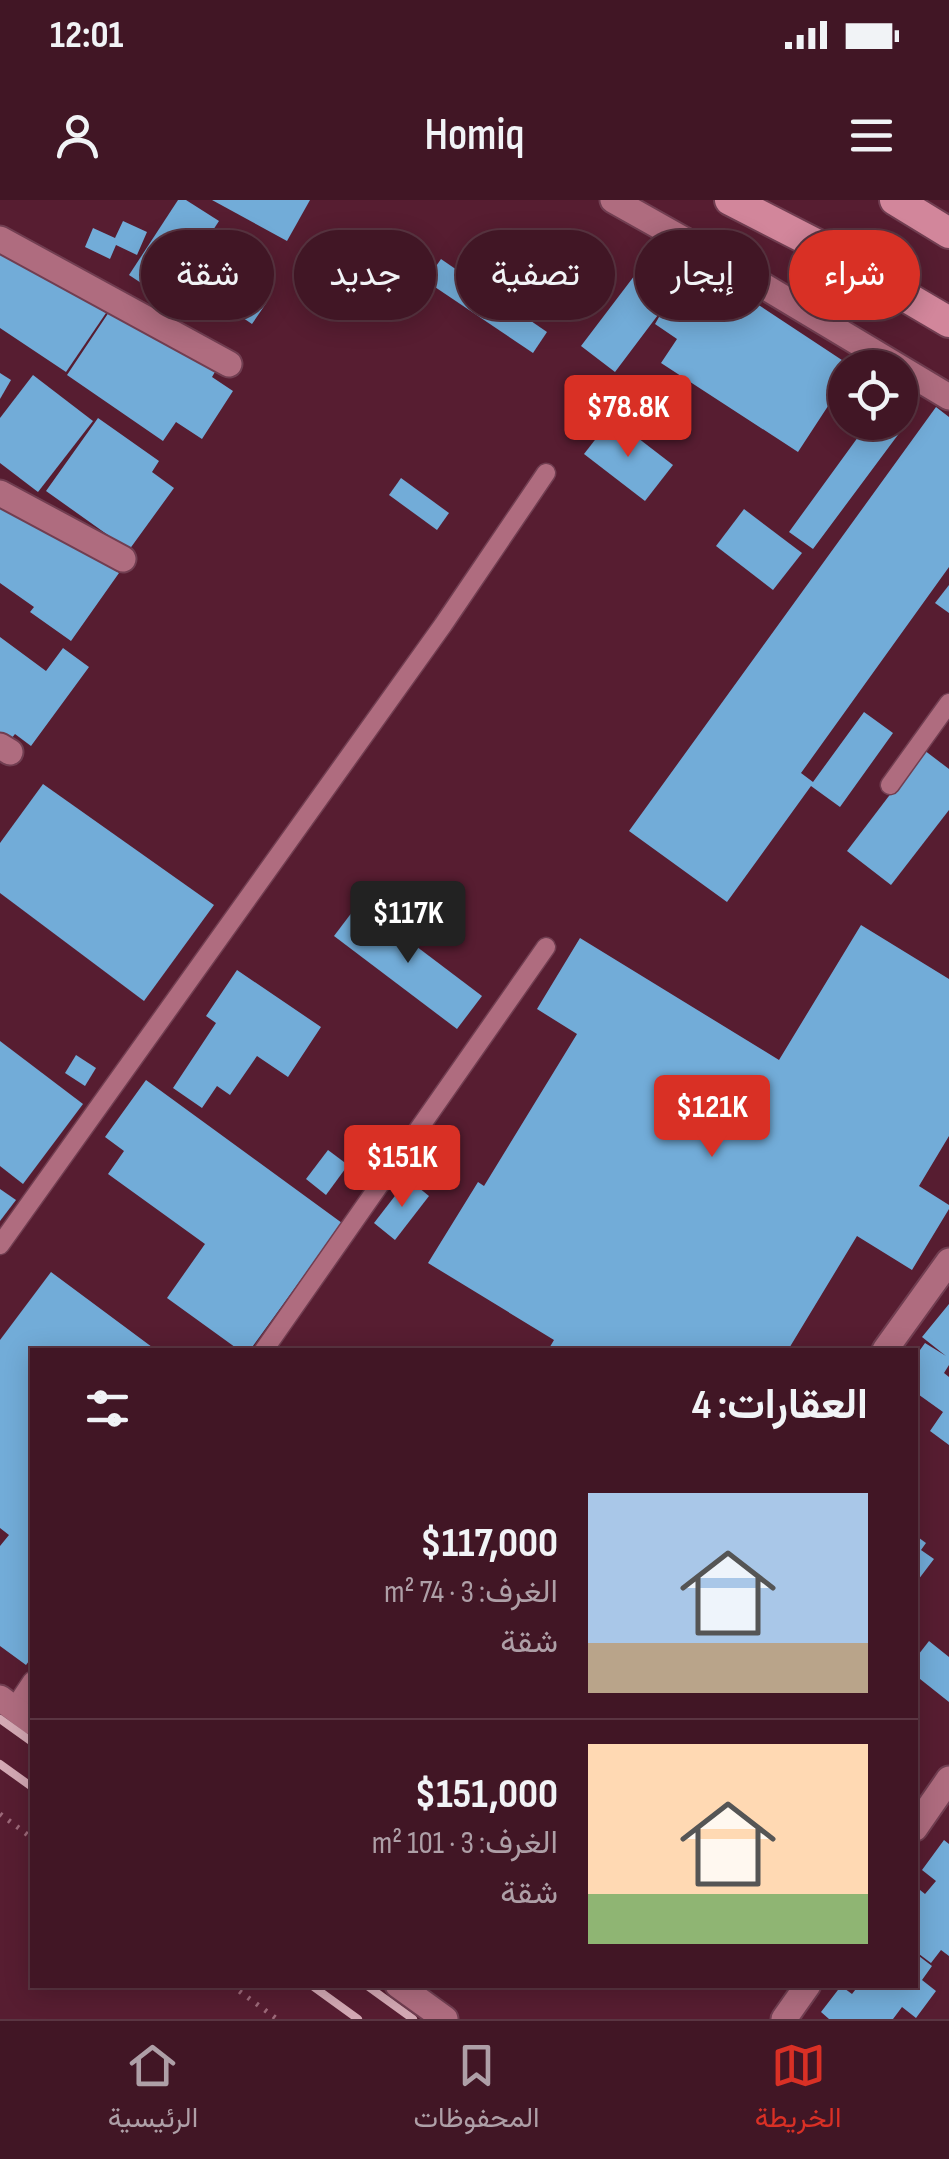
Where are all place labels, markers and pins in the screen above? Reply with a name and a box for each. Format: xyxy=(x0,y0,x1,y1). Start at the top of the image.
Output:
pin: $78.8K xyxy=(547,375,709,460)
pin: $117K xyxy=(338,881,478,966)
pin: $121K xyxy=(642,1075,782,1160)
pin: $151K xyxy=(332,1125,472,1210)

